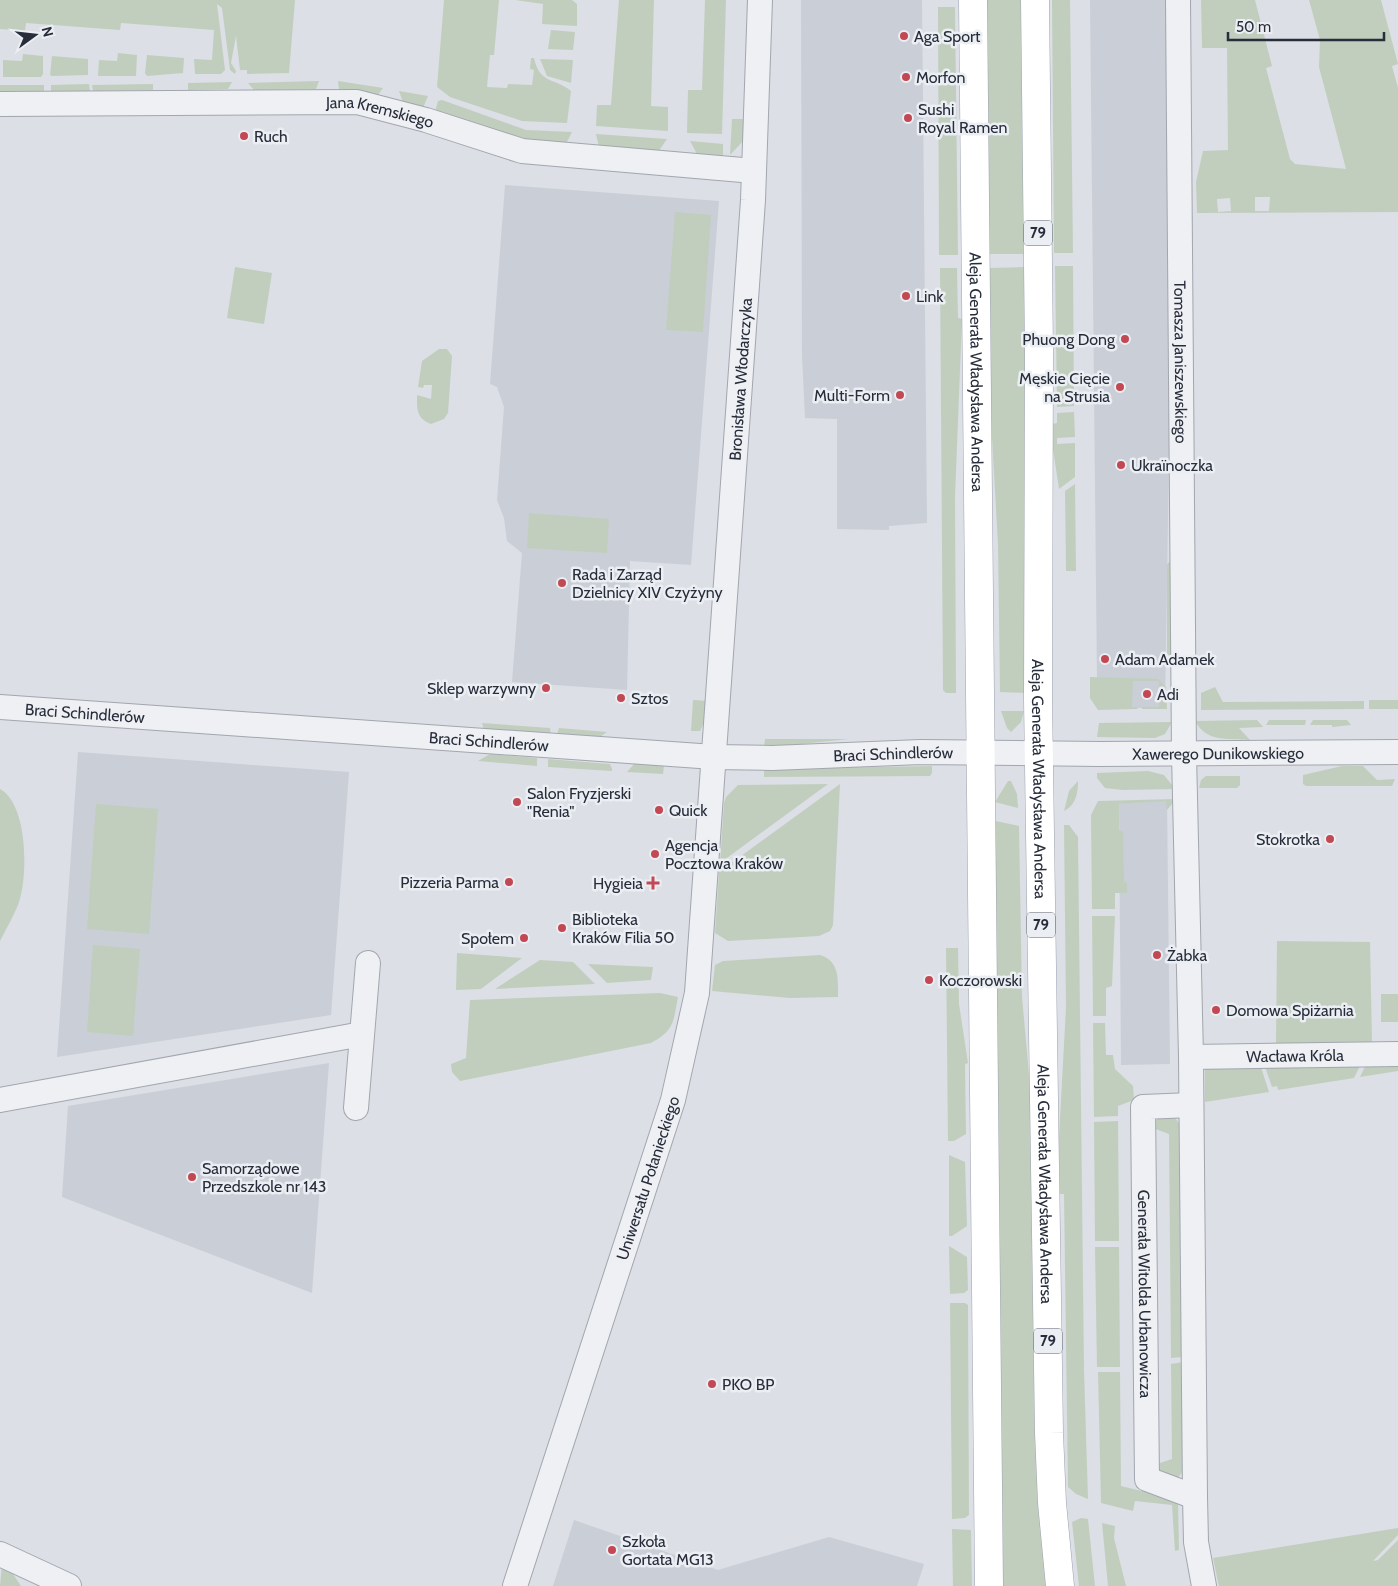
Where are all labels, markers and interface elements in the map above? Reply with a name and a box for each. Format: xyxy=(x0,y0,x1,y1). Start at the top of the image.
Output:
north arrow xyxy=(10,10,60,60)
scale bar xyxy=(1228,10,1384,42)
text: 50 m xyxy=(1236,18,1271,36)
text: N xyxy=(38,25,58,39)
place label: Aga Sport xyxy=(914,27,981,46)
marker: Aga Sport xyxy=(898,30,910,42)
place label: Morfon xyxy=(916,68,966,87)
marker: Morfon xyxy=(900,71,912,83)
street label: Jana Kremskiego xyxy=(325,92,437,131)
place label: Sushi Royal Ramen xyxy=(918,100,1007,137)
marker: Sushi Royal Ramen xyxy=(902,112,914,124)
place label: Ruch xyxy=(254,127,288,146)
marker: Ruch xyxy=(238,130,250,142)
road number: 79 xyxy=(1024,220,1052,246)
street label: Aleja Generała Władysława Andersa xyxy=(966,252,987,492)
street label: Tomasza Janiszewskiego xyxy=(1171,280,1191,444)
place label: Link xyxy=(916,287,944,306)
marker: Link xyxy=(900,290,912,302)
street label: Bronisława Włodarczyka xyxy=(725,297,756,461)
place label: Phuong Dong xyxy=(1022,330,1116,349)
marker: Phuong Dong xyxy=(1119,333,1131,345)
place label: Męskie Cięcie na Strusia xyxy=(1019,369,1110,406)
marker: Męskie Cięcie na Strusia xyxy=(1114,381,1126,393)
place label: Multi-Form xyxy=(814,386,890,405)
marker: Multi-Form xyxy=(894,389,906,401)
place label: Ukraïnoczka xyxy=(1131,456,1213,475)
marker: Ukraïnoczka xyxy=(1115,459,1127,471)
place label: Rada i Zarząd Dzielnicy XIV Czyżyny xyxy=(572,565,723,602)
marker: Rada i Zarząd Dzielnicy XIV Czyżyny xyxy=(556,577,568,589)
place label: Adam Adamek xyxy=(1115,650,1215,669)
marker: Adam Adamek xyxy=(1099,653,1111,665)
street label: Aleja Generała Władysława Andersa xyxy=(1028,659,1050,899)
place label: Sklep warzywny xyxy=(427,679,536,698)
marker: Sklep warzywny xyxy=(540,682,552,694)
place label: Adi xyxy=(1157,685,1179,704)
marker: Adi xyxy=(1141,688,1153,700)
place label: Sztos xyxy=(631,689,669,708)
marker: Sztos xyxy=(615,692,627,704)
street label: Braci Schindlerów xyxy=(24,699,146,727)
street label: Braci Schindlerów xyxy=(428,728,550,755)
street label: Braci Schindlerów xyxy=(833,742,954,765)
street label: Xawerego Dunikowskiego xyxy=(1132,743,1304,763)
place label: Salon Fryzjerski "Renia" xyxy=(527,784,631,821)
marker: Salon Fryzjerski "Renia" xyxy=(511,796,523,808)
place label: Quick xyxy=(669,801,708,820)
marker: Quick xyxy=(653,804,665,816)
place label: Stokrotka xyxy=(1256,830,1320,849)
marker: Stokrotka xyxy=(1324,833,1336,845)
place label: Agencja Pocztowa Kraków xyxy=(665,836,784,873)
marker: Agencja Pocztowa Kraków xyxy=(649,848,661,860)
place label: Pizzeria Parma xyxy=(400,873,499,892)
place label: Hygieia xyxy=(593,874,643,893)
marker: Pizzeria Parma xyxy=(503,876,515,888)
marker: Hygieia xyxy=(647,877,659,889)
place label: Biblioteka Kraków Filia 50 xyxy=(572,910,674,947)
road number: 79 xyxy=(1027,912,1055,938)
marker: Biblioteka Kraków Filia 50 xyxy=(556,922,568,934)
place label: Społem xyxy=(461,929,514,948)
marker: Społem xyxy=(518,932,530,944)
place label: Żabka xyxy=(1167,946,1207,965)
marker: Żabka xyxy=(1151,949,1163,961)
place label: Koczorowski xyxy=(939,971,1022,990)
marker: Koczorowski xyxy=(923,974,935,986)
place label: Domowa Spiżarnia xyxy=(1226,1001,1354,1020)
marker: Domowa Spiżarnia xyxy=(1210,1004,1222,1016)
street label: Wacława Króla xyxy=(1246,1045,1344,1066)
street label: Aleja Generała Władysława Andersa xyxy=(1034,1064,1057,1304)
street label: Uniwersału Połanieckiego xyxy=(612,1093,683,1262)
place label: Samorządowe Przedszkole nr 143 xyxy=(202,1159,327,1196)
marker: Samorządowe Przedszkole nr 143 xyxy=(186,1171,198,1183)
street label: Generała Witolda Urbanowicza xyxy=(1134,1190,1156,1399)
road number: 79 xyxy=(1034,1328,1062,1354)
place label: PKO BP xyxy=(722,1375,774,1394)
marker: PKO BP xyxy=(706,1378,718,1390)
place label: Szkoła Gortata MG13 xyxy=(622,1532,714,1569)
marker: Szkoła Gortata MG13 xyxy=(606,1544,618,1556)

